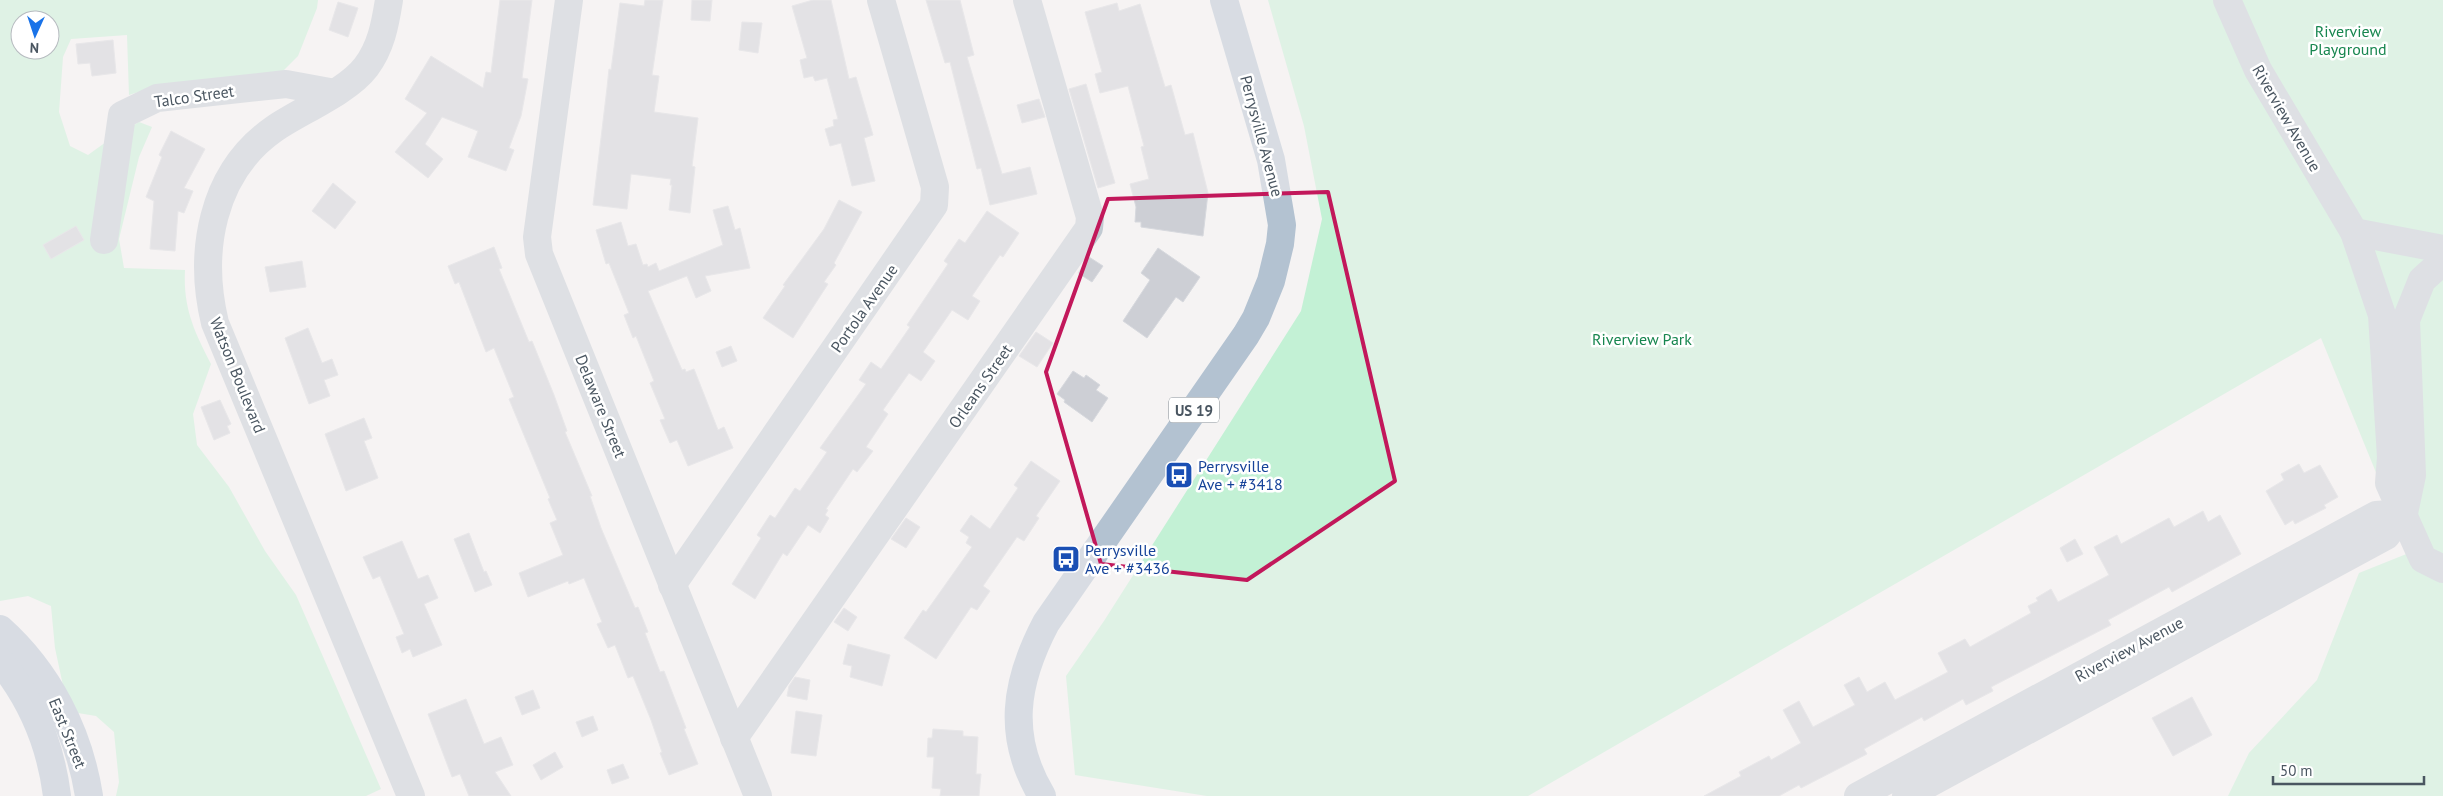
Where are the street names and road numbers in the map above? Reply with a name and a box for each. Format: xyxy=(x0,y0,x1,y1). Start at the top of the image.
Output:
street label: Riverview Avenue xyxy=(2248,61,2326,175)
street label: Perrysville Avenue xyxy=(1236,73,1288,199)
street label: Talco Street xyxy=(153,80,236,111)
street label: Portola Avenue xyxy=(826,260,902,356)
street label: Watson Boulevard xyxy=(206,314,270,436)
street label: Orleans Street xyxy=(944,340,1017,432)
street label: Delaware Street xyxy=(571,351,631,461)
road number: US 19 xyxy=(1169,398,1219,422)
street label: Riverview Avenue xyxy=(2071,612,2187,686)
street label: East Street xyxy=(45,695,91,771)

